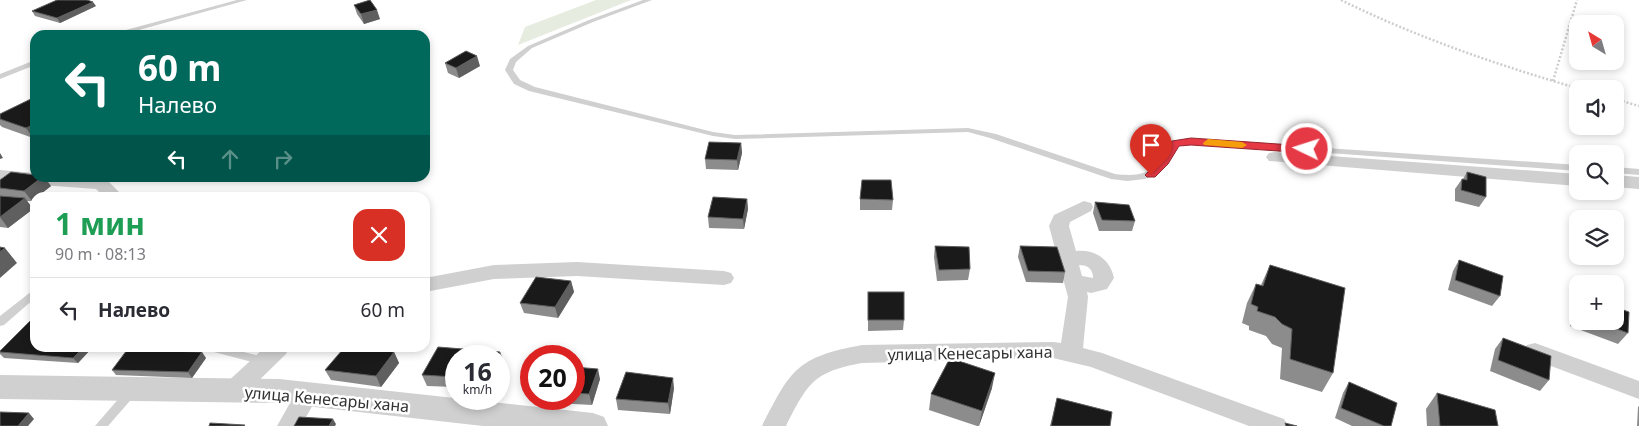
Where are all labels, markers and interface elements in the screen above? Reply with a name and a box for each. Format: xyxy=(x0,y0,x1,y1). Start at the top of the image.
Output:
north arrow xyxy=(1569,15,1624,70)
map controls xyxy=(1569,15,1624,330)
text: 60 m xyxy=(138,44,221,91)
icon: left xyxy=(55,50,120,115)
button: sound xyxy=(1569,80,1624,135)
text: Налево xyxy=(138,89,217,119)
position arrow xyxy=(1280,122,1332,174)
pin xyxy=(1130,124,1172,175)
icon: arrive xyxy=(1137,131,1165,159)
icon: left xyxy=(163,145,191,173)
icon: ahead xyxy=(216,145,244,173)
icon: right xyxy=(269,145,297,173)
button: search xyxy=(1569,145,1624,200)
text: 1 мин xyxy=(55,203,145,244)
button: close xyxy=(353,209,405,261)
button: layers xyxy=(1569,210,1624,265)
text: 90 m · 08:13 xyxy=(55,243,146,265)
button: + xyxy=(1569,275,1624,330)
icon: left xyxy=(55,296,83,324)
text: Налево xyxy=(98,297,170,323)
text: 60 m xyxy=(361,297,405,323)
street label: улица Кенесары хана xyxy=(887,341,1053,365)
speed limit sign: 20 xyxy=(520,345,585,410)
text: 16 xyxy=(463,354,492,388)
street label: улица Кенесары хана xyxy=(244,381,410,417)
text: km/h xyxy=(463,381,492,398)

